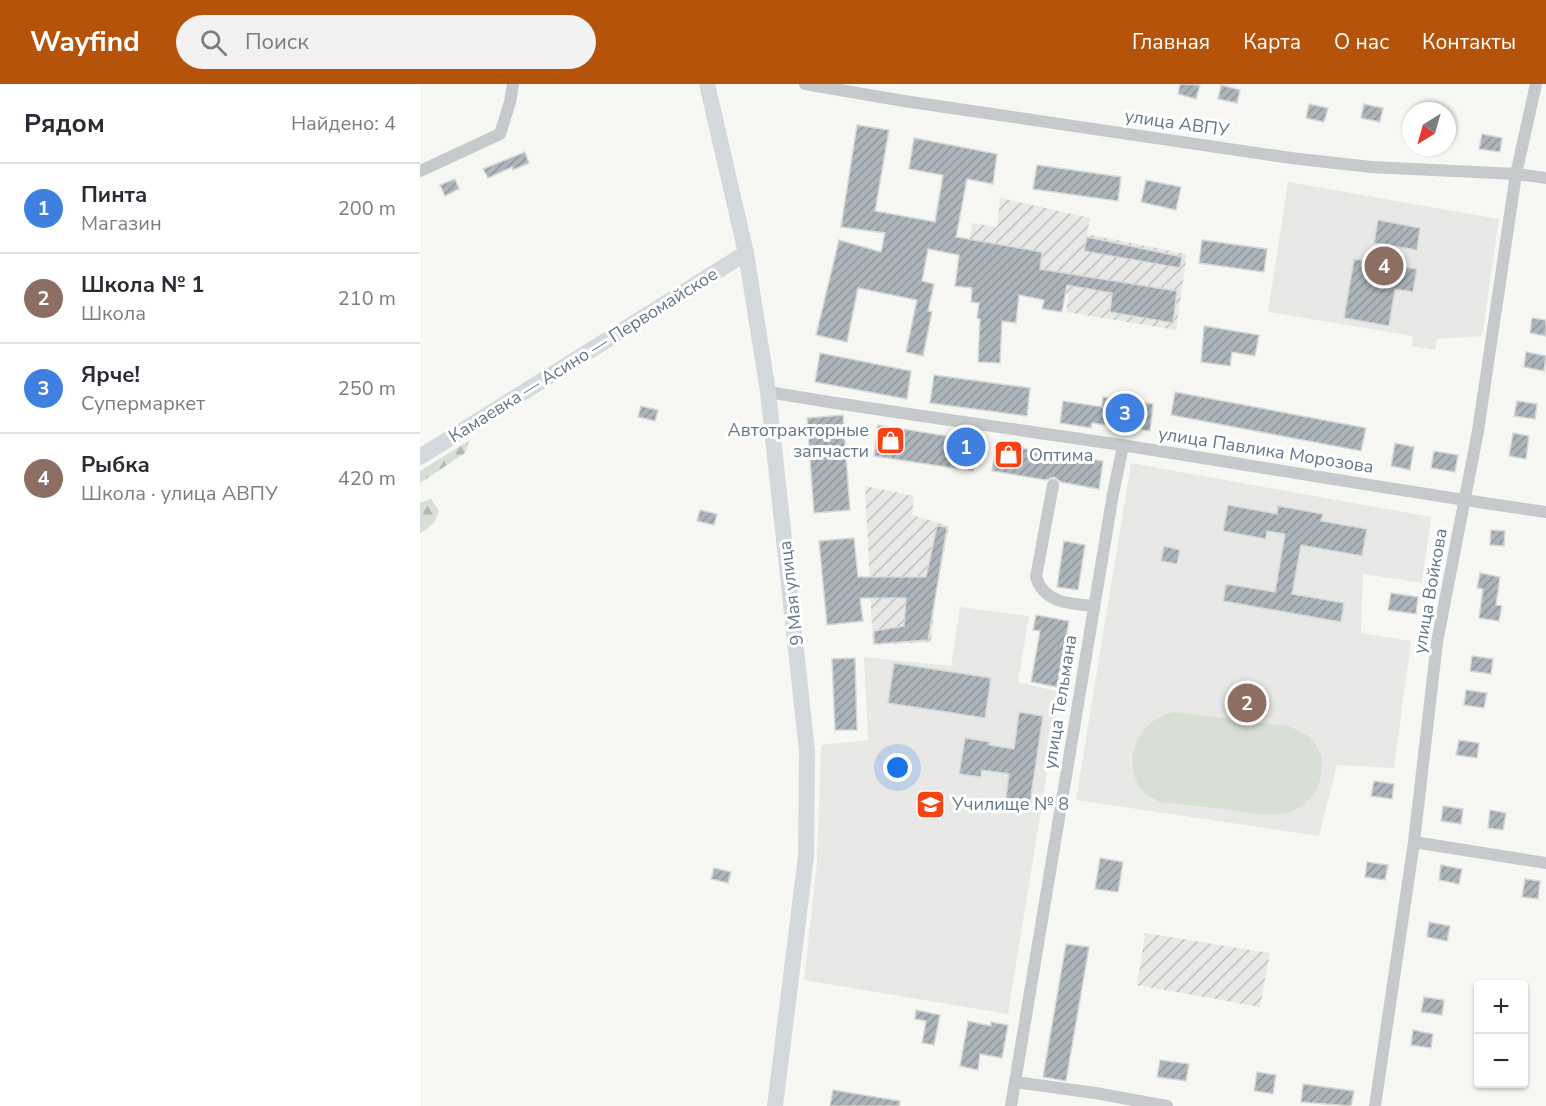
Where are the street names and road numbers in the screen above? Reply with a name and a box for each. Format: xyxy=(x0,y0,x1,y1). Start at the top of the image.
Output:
street label: улица АВПУ xyxy=(1123,104,1231,142)
street label: Камаевка — Асино — Первомайское xyxy=(444,262,722,448)
street label: улица Павлика Морозова xyxy=(1157,421,1375,479)
street label: улица Войкова xyxy=(1407,526,1453,656)
street label: 9 Мая улица xyxy=(773,539,809,647)
street label: улица Тельмана xyxy=(1038,633,1082,771)

